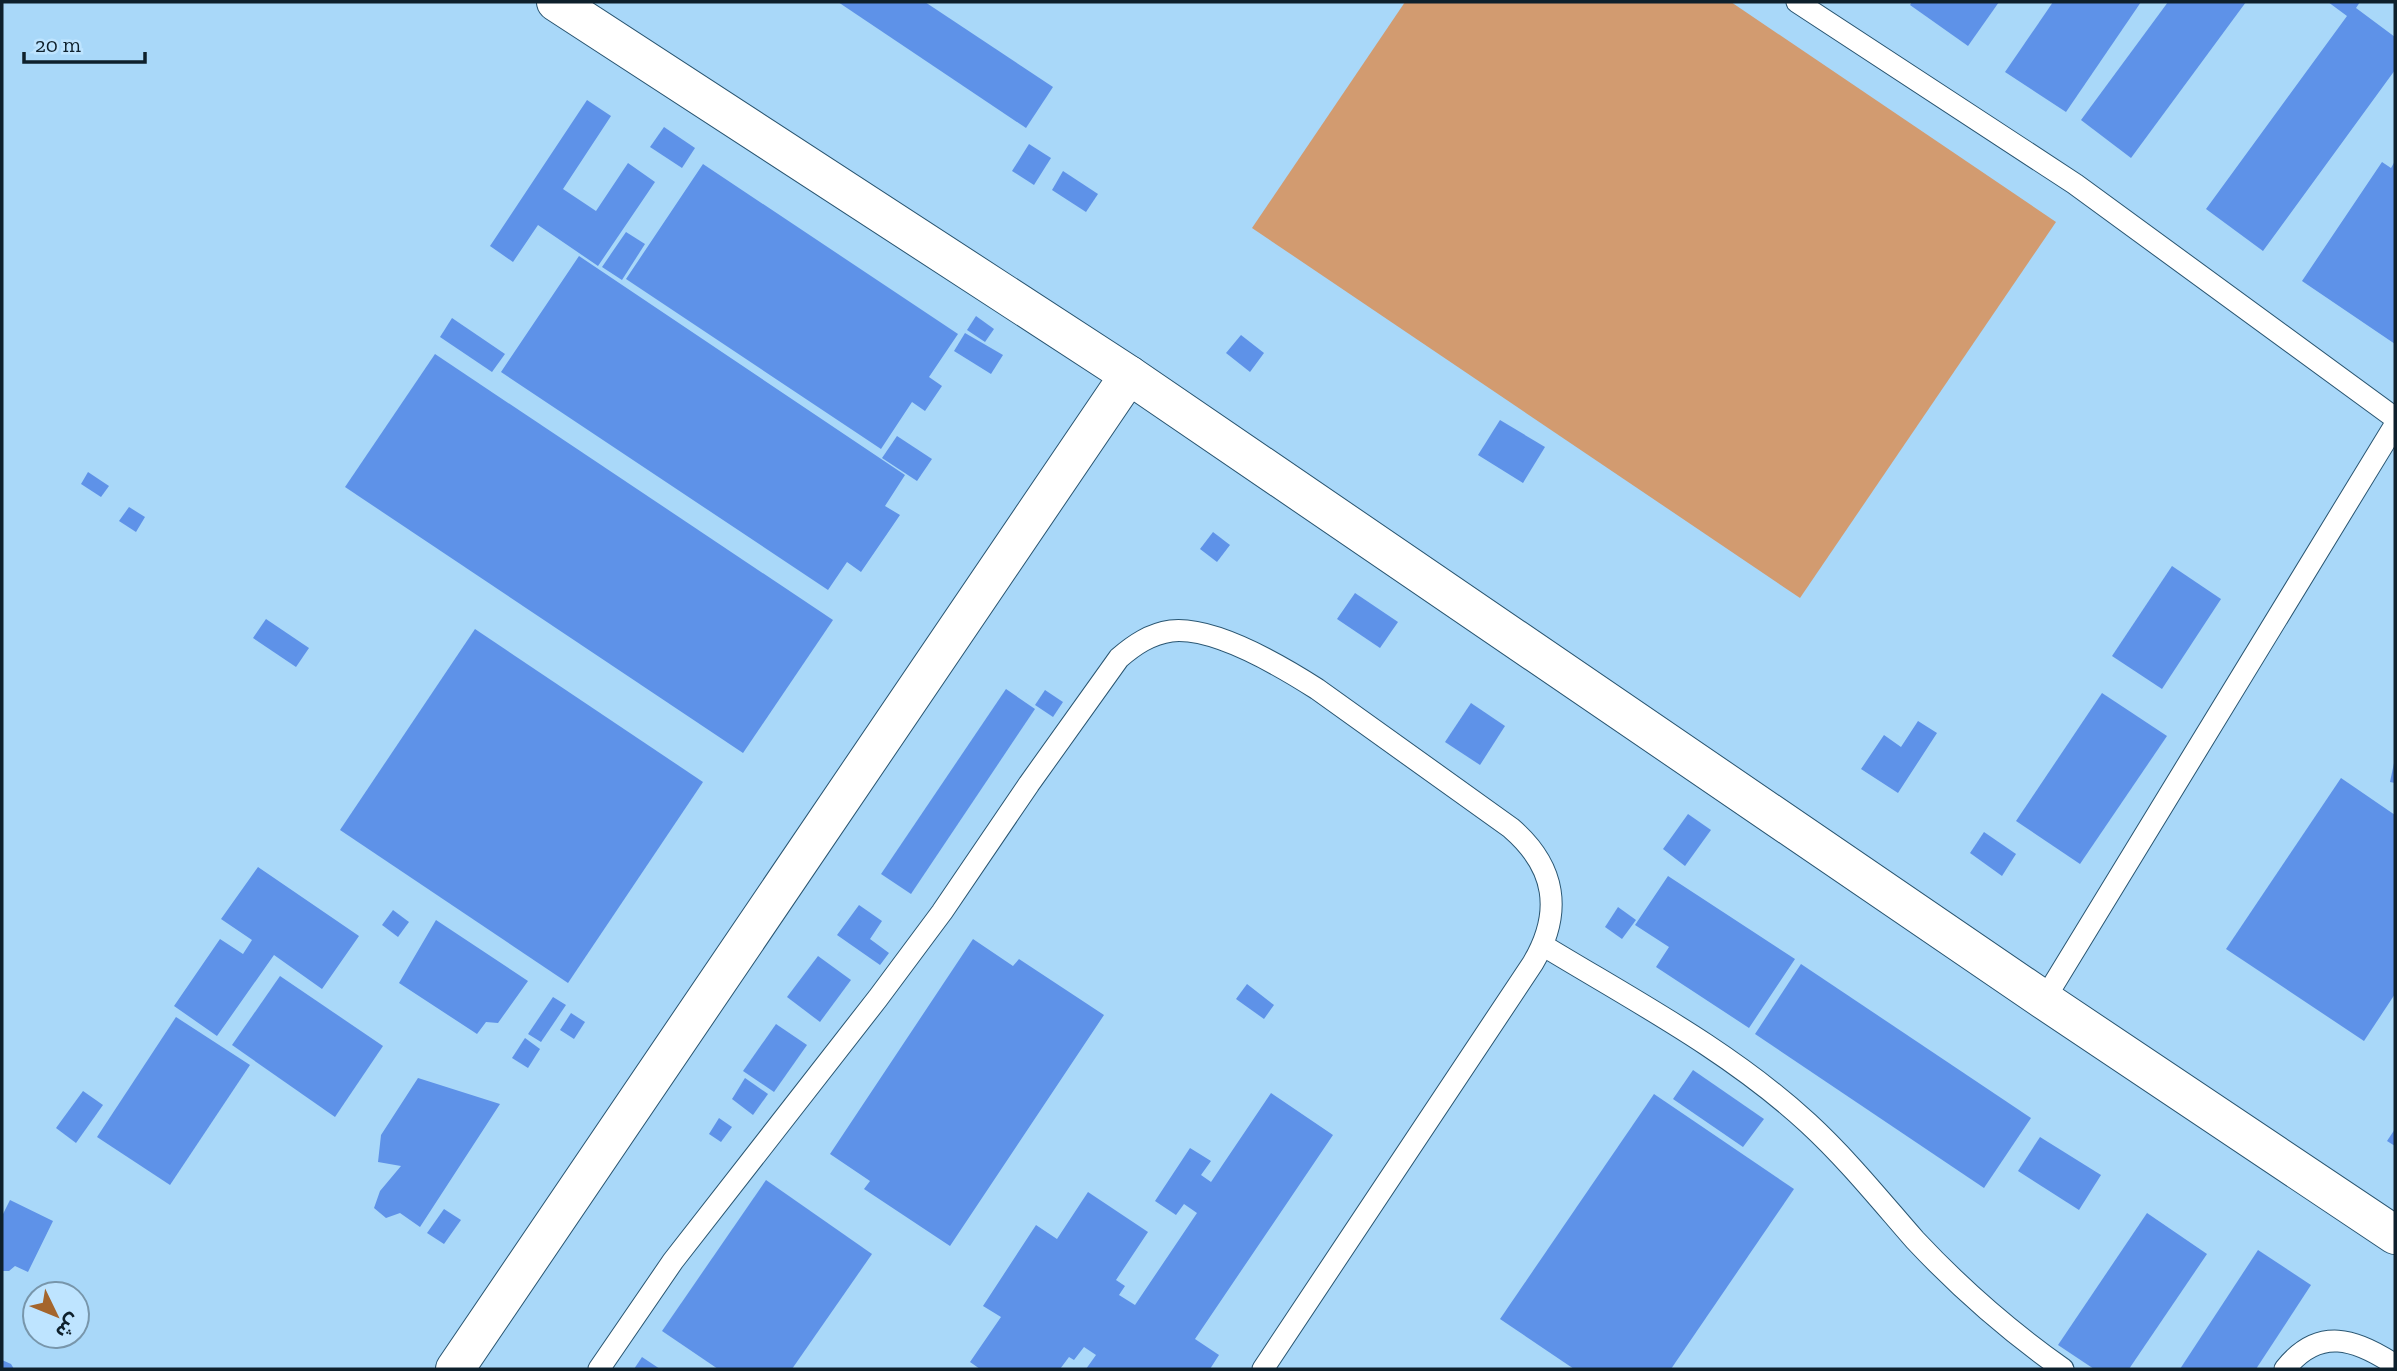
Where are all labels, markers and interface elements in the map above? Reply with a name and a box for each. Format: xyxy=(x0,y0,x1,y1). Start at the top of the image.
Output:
scale bar xyxy=(24,21,145,65)
text: 20 m xyxy=(35,32,81,57)
north arrow xyxy=(21,1280,91,1350)
text: ش xyxy=(51,1309,85,1344)

